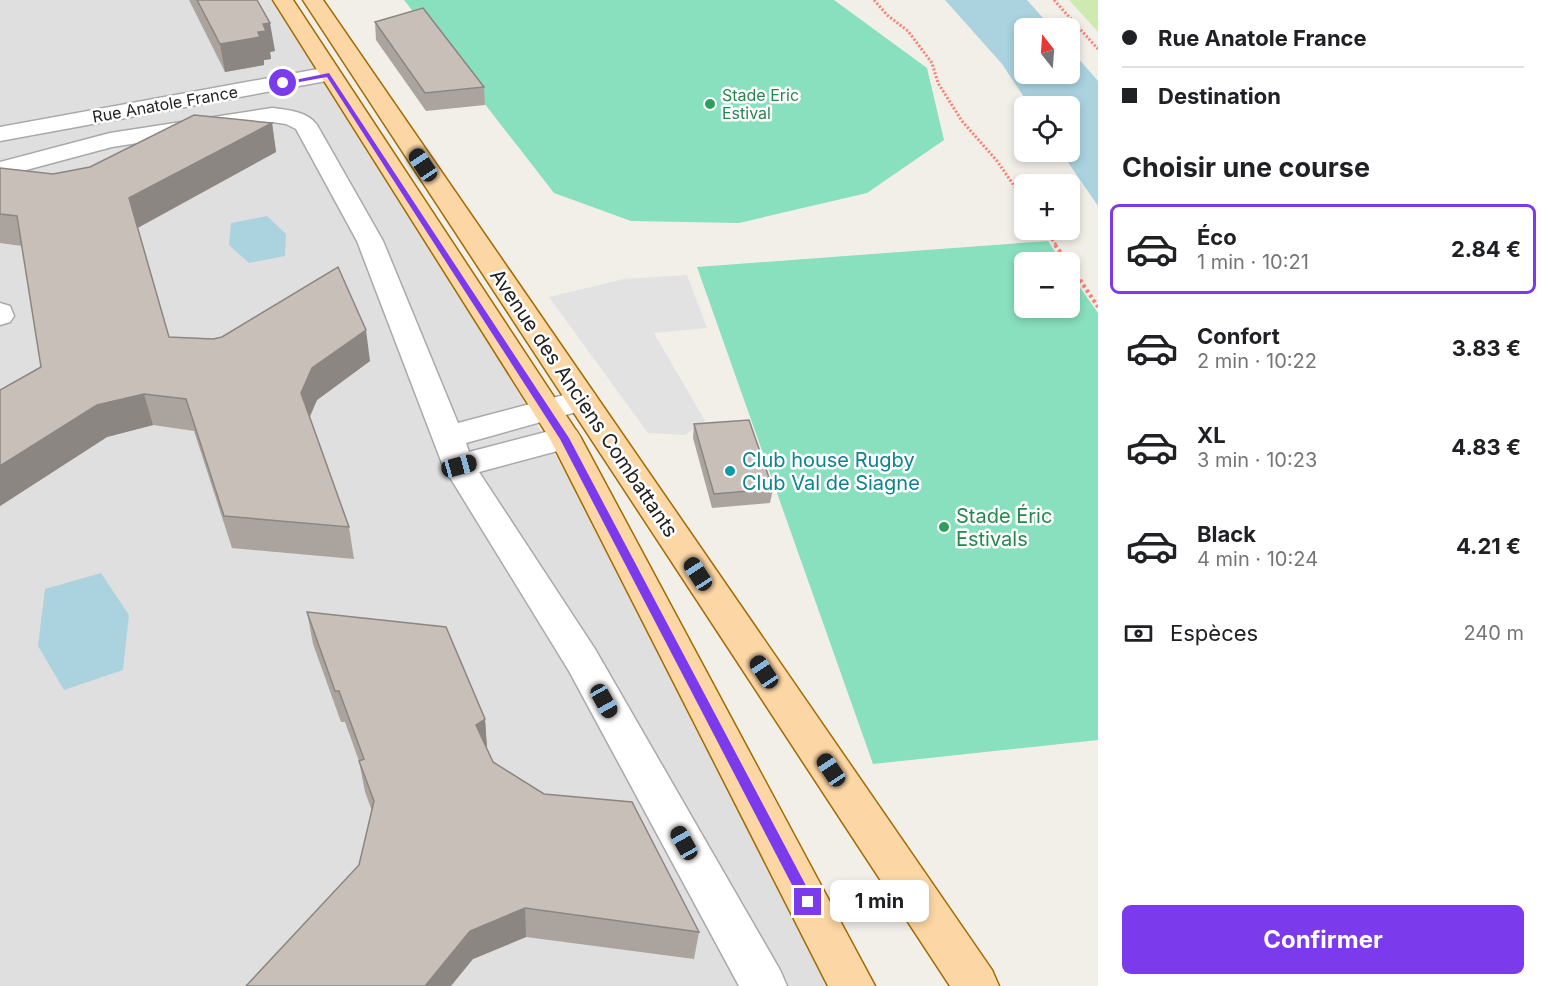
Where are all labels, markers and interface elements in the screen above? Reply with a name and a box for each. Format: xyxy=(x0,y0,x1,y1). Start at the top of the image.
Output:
north arrow xyxy=(1014,18,1080,84)
map controls xyxy=(1014,18,1080,318)
text: Rue Anatole France xyxy=(1158,25,1367,51)
route start xyxy=(269,69,296,96)
street label: Rue Anatole France xyxy=(91,81,239,127)
text: Destination xyxy=(1158,83,1281,109)
place label: Stade Eric Estival xyxy=(722,85,799,123)
button: locate xyxy=(1014,96,1080,162)
marker: Stade Eric Estival xyxy=(703,97,717,111)
car xyxy=(405,145,441,185)
text: Choisir une course xyxy=(1122,151,1370,184)
button: + xyxy=(1014,174,1080,240)
icon: car xyxy=(1125,222,1179,276)
text: Éco xyxy=(1197,224,1237,250)
text: 2.84 € xyxy=(1451,236,1521,262)
text: 1 min · 10:21 xyxy=(1197,250,1309,274)
button: − xyxy=(1014,252,1080,318)
street label: Avenue des Anciens Combattants xyxy=(485,264,683,542)
icon: car xyxy=(1125,321,1179,375)
text: Confort xyxy=(1197,323,1280,349)
text: 3.83 € xyxy=(1452,335,1521,361)
text: 2 min · 10:22 xyxy=(1197,349,1317,373)
icon: car xyxy=(1125,420,1179,474)
text: XL xyxy=(1197,422,1226,448)
text: 4.83 € xyxy=(1451,434,1521,460)
place label: Club house Rugby Club Val de Siagne xyxy=(742,448,920,495)
text: 3 min · 10:23 xyxy=(1197,448,1317,472)
car xyxy=(439,453,479,479)
marker: Club house Rugby Club Val de Siagne xyxy=(723,464,737,478)
place label: Stade Éric Estivals xyxy=(956,503,1052,551)
icon: car xyxy=(1125,519,1179,573)
marker: Stade Éric Estivals xyxy=(937,520,951,534)
text: Black xyxy=(1197,521,1256,547)
text: 4.21 € xyxy=(1456,533,1521,559)
text: 4 min · 10:24 xyxy=(1197,547,1318,571)
car xyxy=(681,554,715,594)
icon: cash xyxy=(1122,617,1155,650)
text: Espèces xyxy=(1170,620,1258,646)
text: 240 m xyxy=(1463,621,1524,645)
car xyxy=(746,652,782,692)
car xyxy=(587,681,621,721)
car xyxy=(813,750,849,790)
car xyxy=(667,823,701,863)
callout: 1 min xyxy=(829,881,928,923)
route end xyxy=(794,888,821,915)
text: 1 min xyxy=(855,889,904,913)
button: Confirmer xyxy=(1122,905,1524,974)

